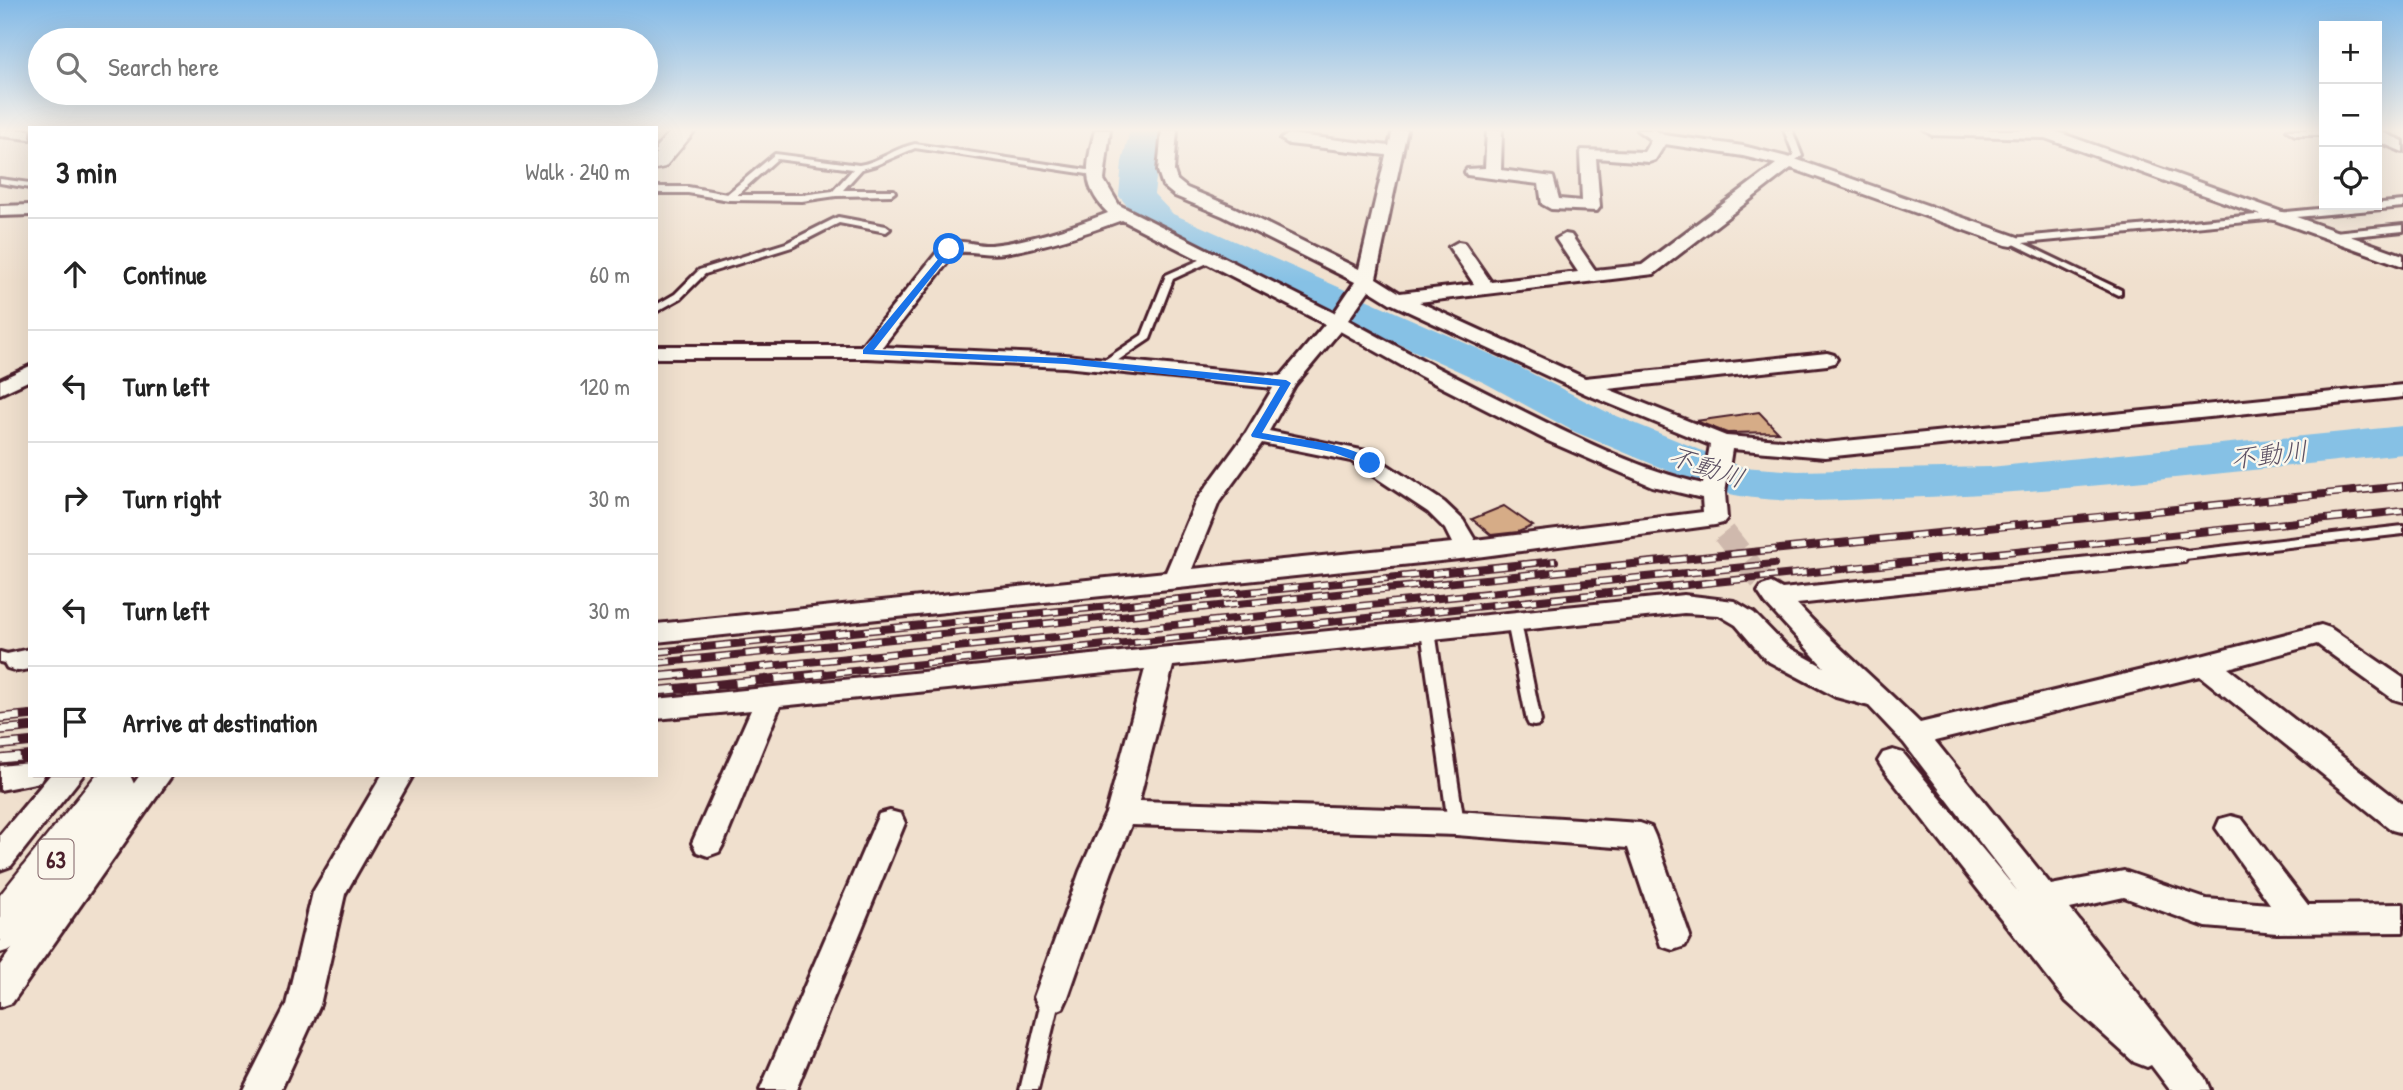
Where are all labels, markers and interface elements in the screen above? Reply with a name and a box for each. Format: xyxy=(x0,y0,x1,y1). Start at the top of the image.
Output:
map controls xyxy=(2319,21,2382,210)
button: + xyxy=(2319,21,2382,84)
search box xyxy=(28,28,658,105)
icon: search xyxy=(52,48,90,86)
text: Search here xyxy=(108,49,219,84)
button: − xyxy=(2319,84,2382,147)
button: locate xyxy=(2319,147,2382,210)
text: 3 min xyxy=(56,152,117,192)
text: Walk · 240 m xyxy=(525,156,630,187)
route start xyxy=(933,233,964,264)
icon: ahead xyxy=(56,255,94,293)
text: Continue xyxy=(123,257,207,292)
text: 60 m xyxy=(590,259,630,290)
icon: left xyxy=(56,367,94,405)
text: Turn left xyxy=(123,369,209,404)
text: 120 m xyxy=(580,371,630,402)
water label: 不動川 xyxy=(2228,433,2310,475)
water label: 不動川 xyxy=(1664,437,1750,495)
route end xyxy=(1354,447,1385,478)
icon: right xyxy=(56,479,94,517)
text: Turn right xyxy=(123,481,221,516)
text: 30 m xyxy=(588,483,630,514)
icon: left xyxy=(56,591,94,629)
text: Turn left xyxy=(123,593,209,628)
text: 30 m xyxy=(588,595,630,626)
icon: arrive xyxy=(56,703,94,741)
text: Arrive at destination xyxy=(123,705,318,740)
road number: 63 xyxy=(38,839,74,878)

